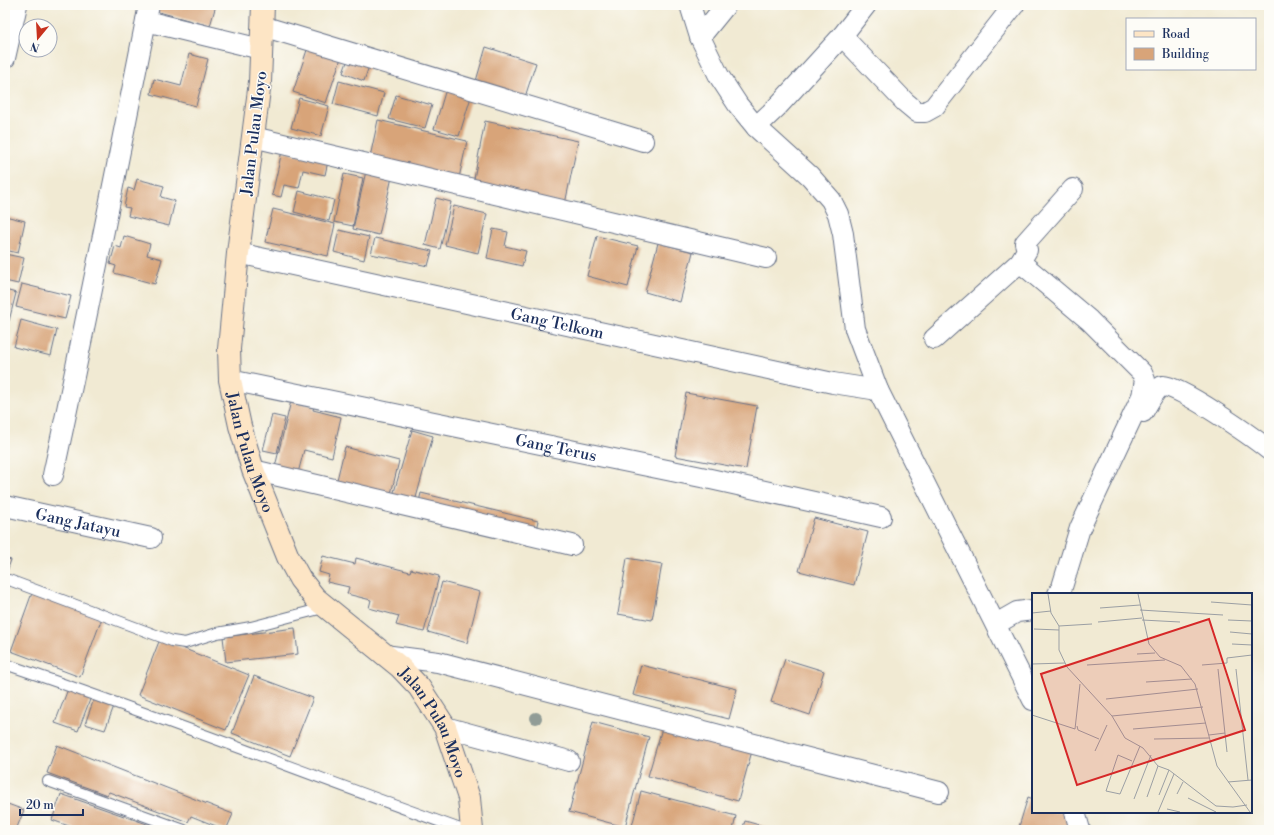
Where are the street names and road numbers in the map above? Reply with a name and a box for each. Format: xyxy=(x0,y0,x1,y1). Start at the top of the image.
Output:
street label: Jalan Pulau Moyo xyxy=(236,70,272,197)
street label: Gang Telkom xyxy=(509,304,606,344)
street label: Jalan Pulau Moyo xyxy=(222,389,278,516)
street label: Gang Terus xyxy=(514,430,598,466)
street label: Gang Jatayu xyxy=(34,504,123,542)
street label: Jalan Pulau Moyo xyxy=(393,662,471,781)

